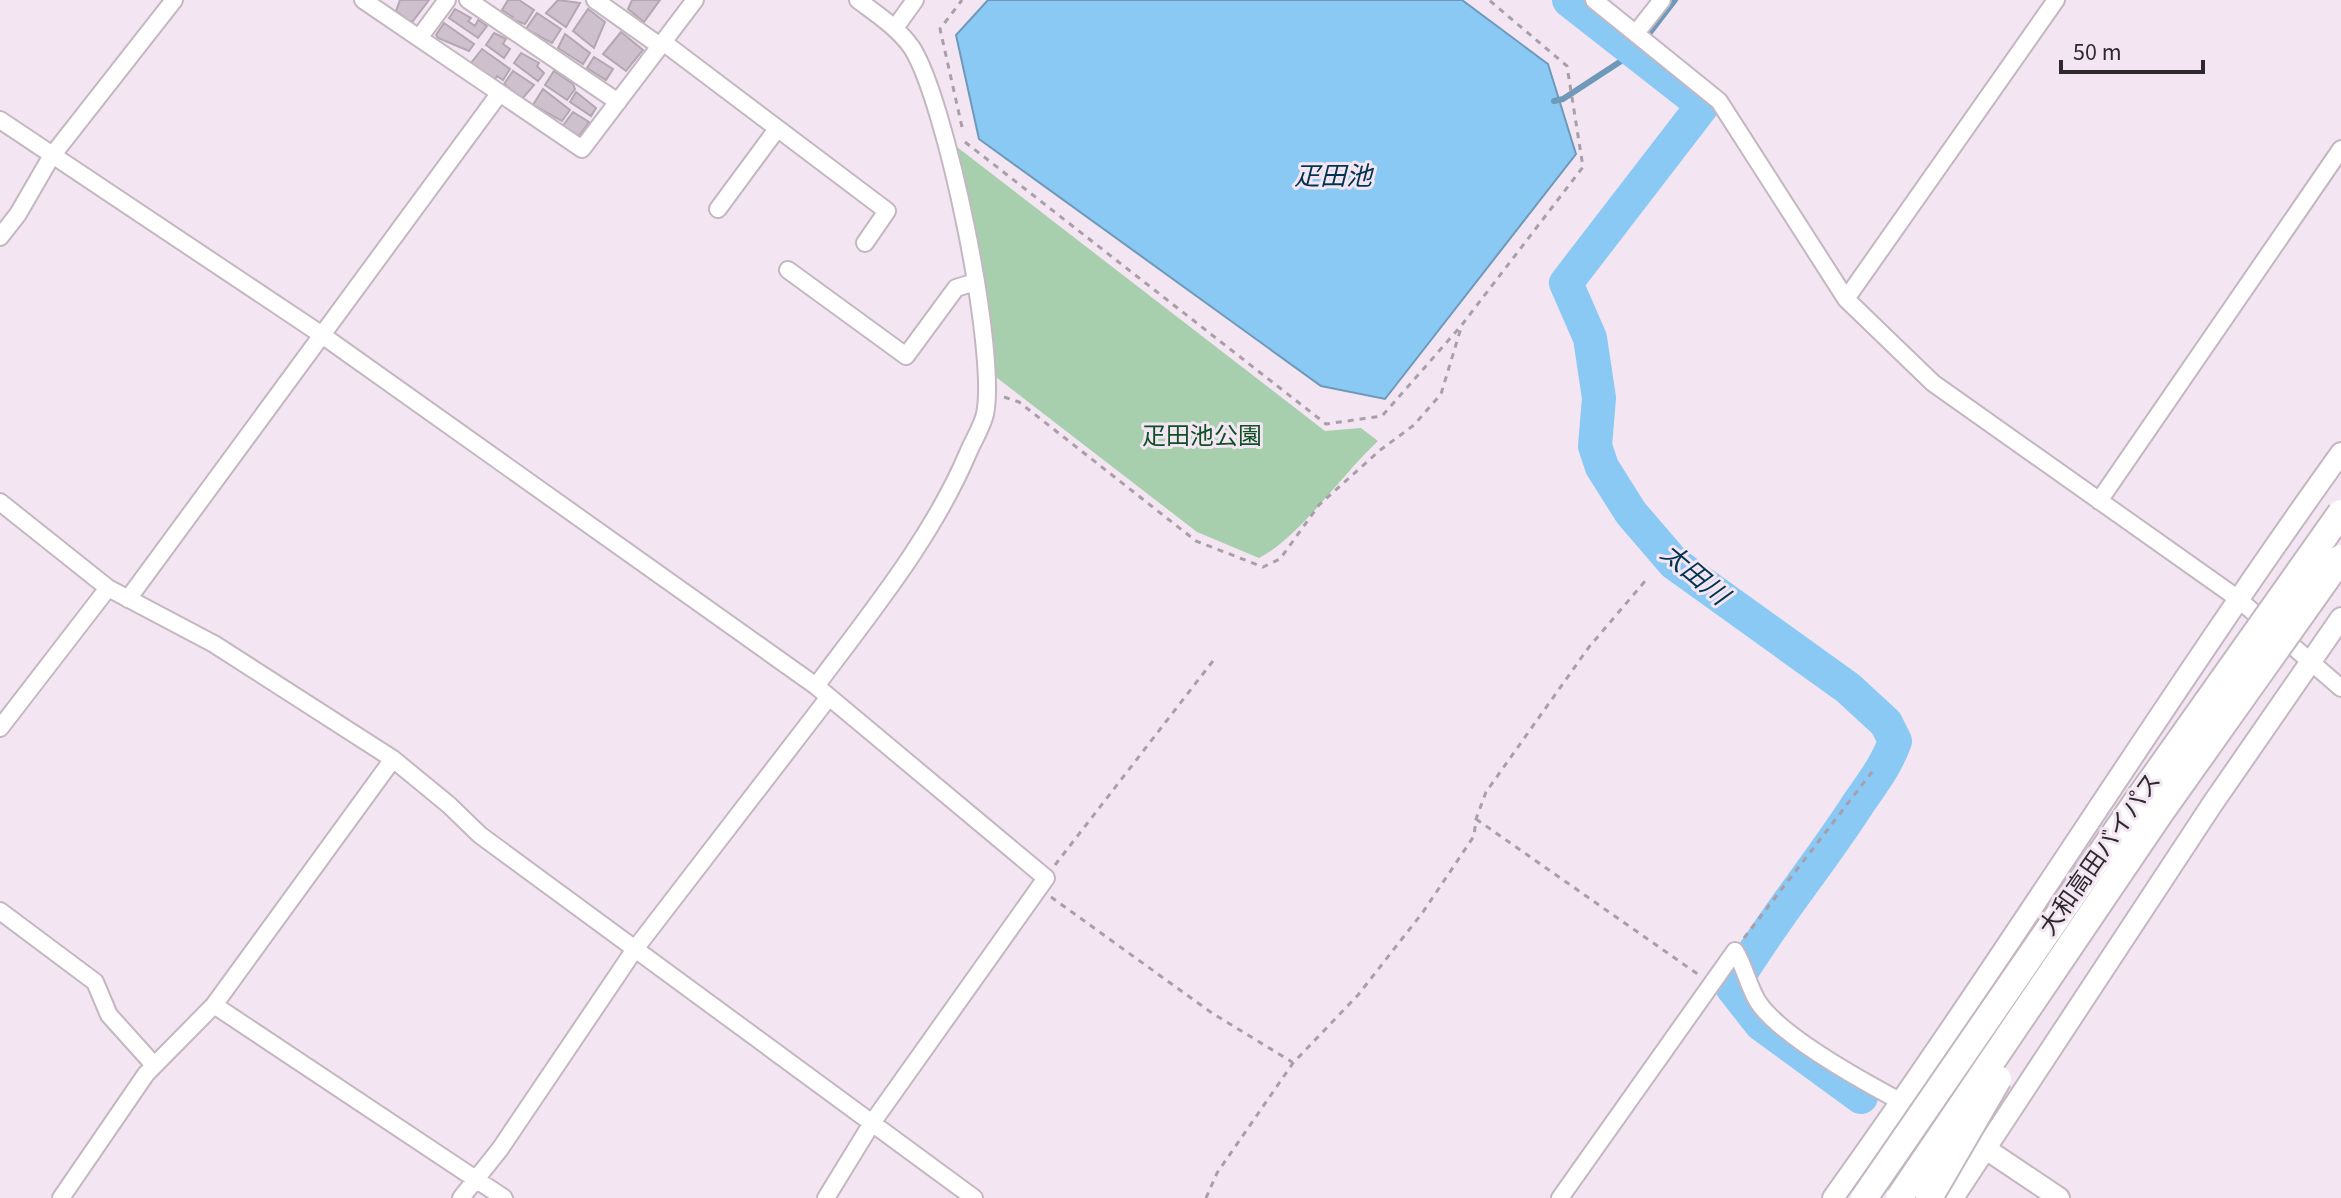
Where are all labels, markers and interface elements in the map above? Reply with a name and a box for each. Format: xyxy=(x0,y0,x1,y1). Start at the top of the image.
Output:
scale bar xyxy=(2061,24,2203,74)
text: 50 m xyxy=(2073,35,2122,70)
water label: 疋田池 xyxy=(1294,158,1375,195)
park label: 疋田池公園 xyxy=(1142,419,1262,454)
water label: 太田川 xyxy=(1653,535,1739,616)
street label: 大和高田バイパス xyxy=(2031,766,2170,943)

